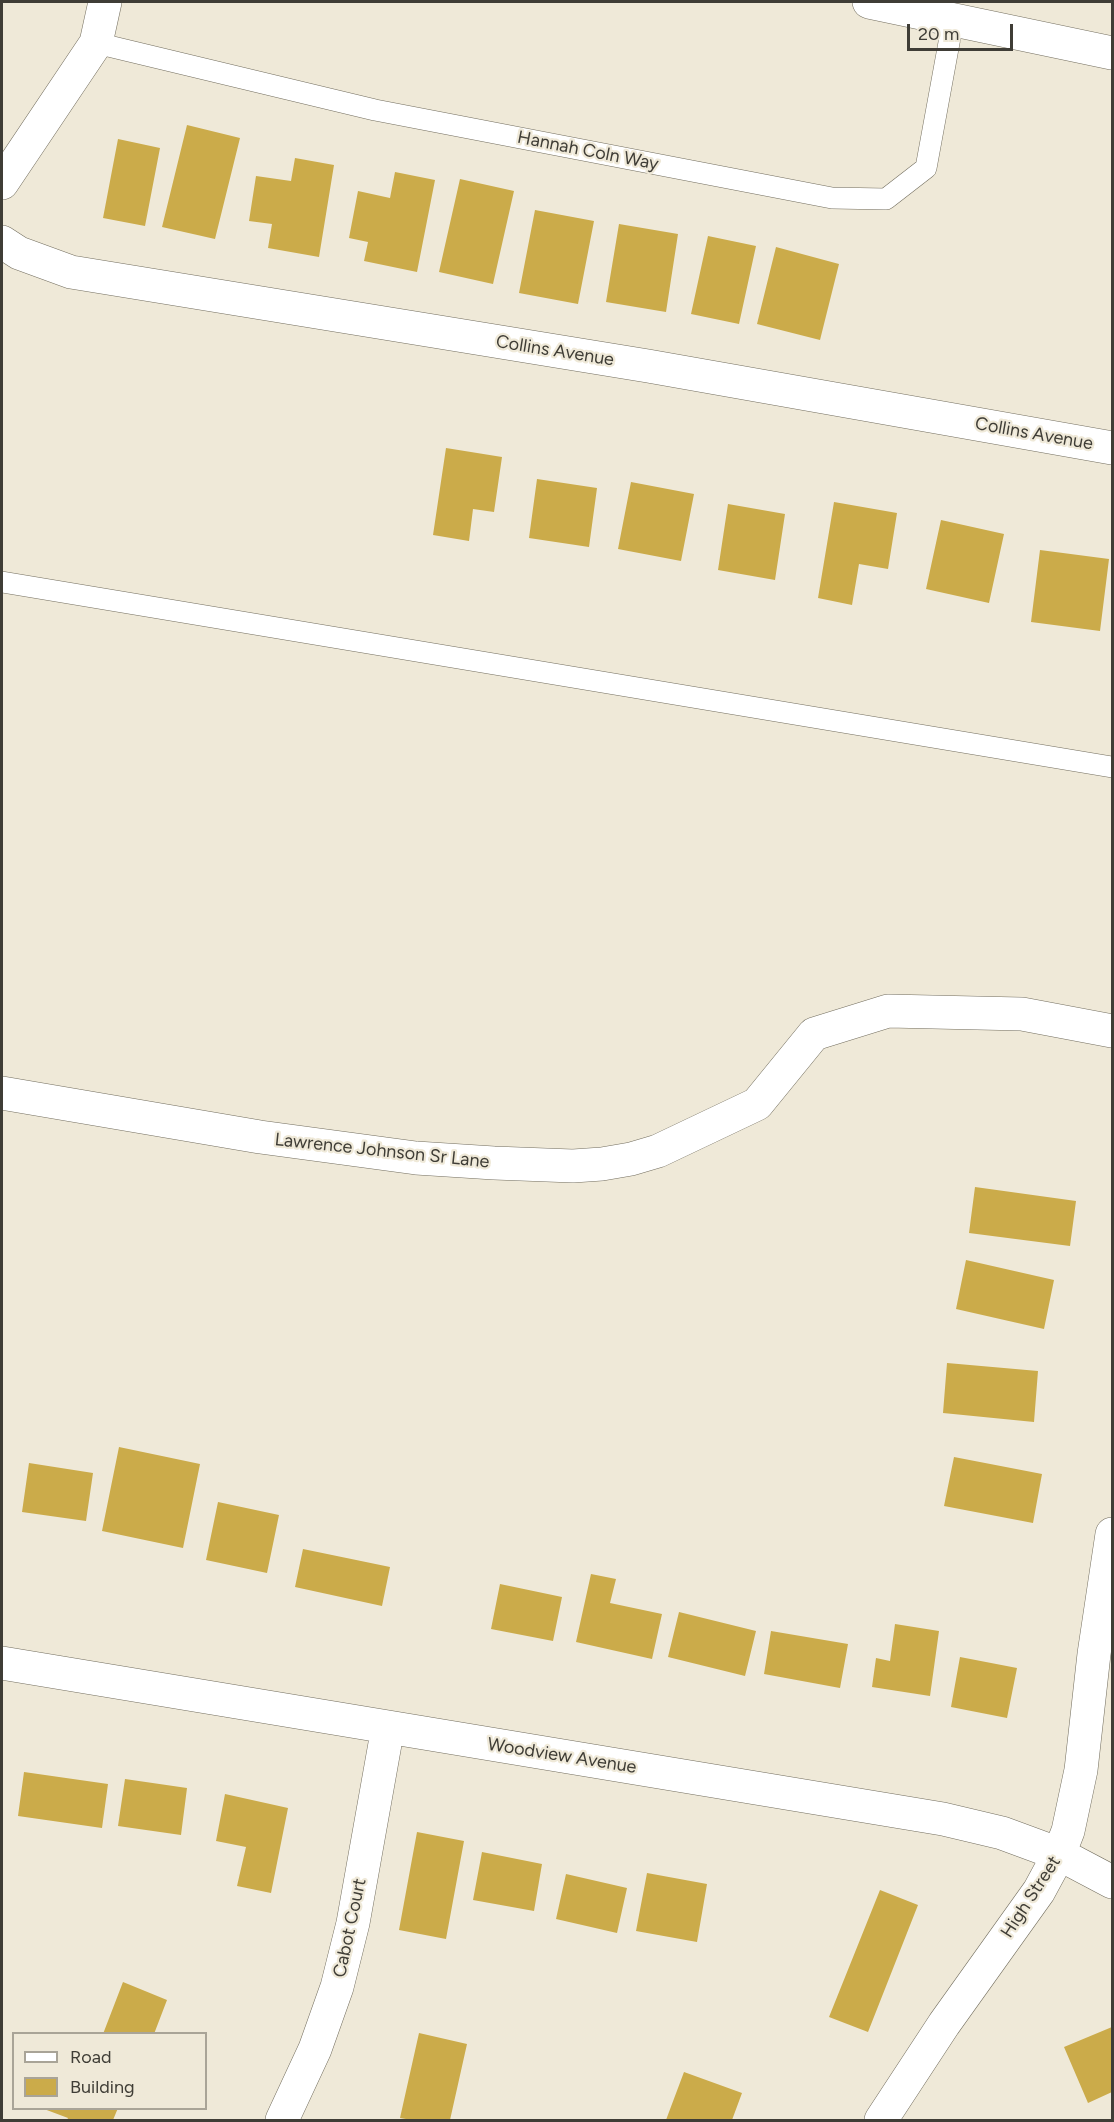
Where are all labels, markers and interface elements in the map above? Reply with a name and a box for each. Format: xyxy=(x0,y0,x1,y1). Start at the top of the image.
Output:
scale bar xyxy=(910,12,1016,50)
text: 20 m xyxy=(918,23,959,45)
street label: Hannah Coln Way xyxy=(516,127,660,175)
street label: Collins Avenue xyxy=(494,331,616,371)
street label: Collins Avenue xyxy=(973,413,1095,455)
street label: Lawrence Johnson Sr Lane xyxy=(274,1129,490,1173)
street label: Woodview Avenue xyxy=(486,1734,638,1778)
street label: High Street xyxy=(997,1852,1065,1942)
street label: Cabot Court xyxy=(329,1876,371,1980)
legend xyxy=(12,2032,207,2110)
text: Road xyxy=(70,2046,111,2068)
text: Building xyxy=(70,2076,135,2098)

